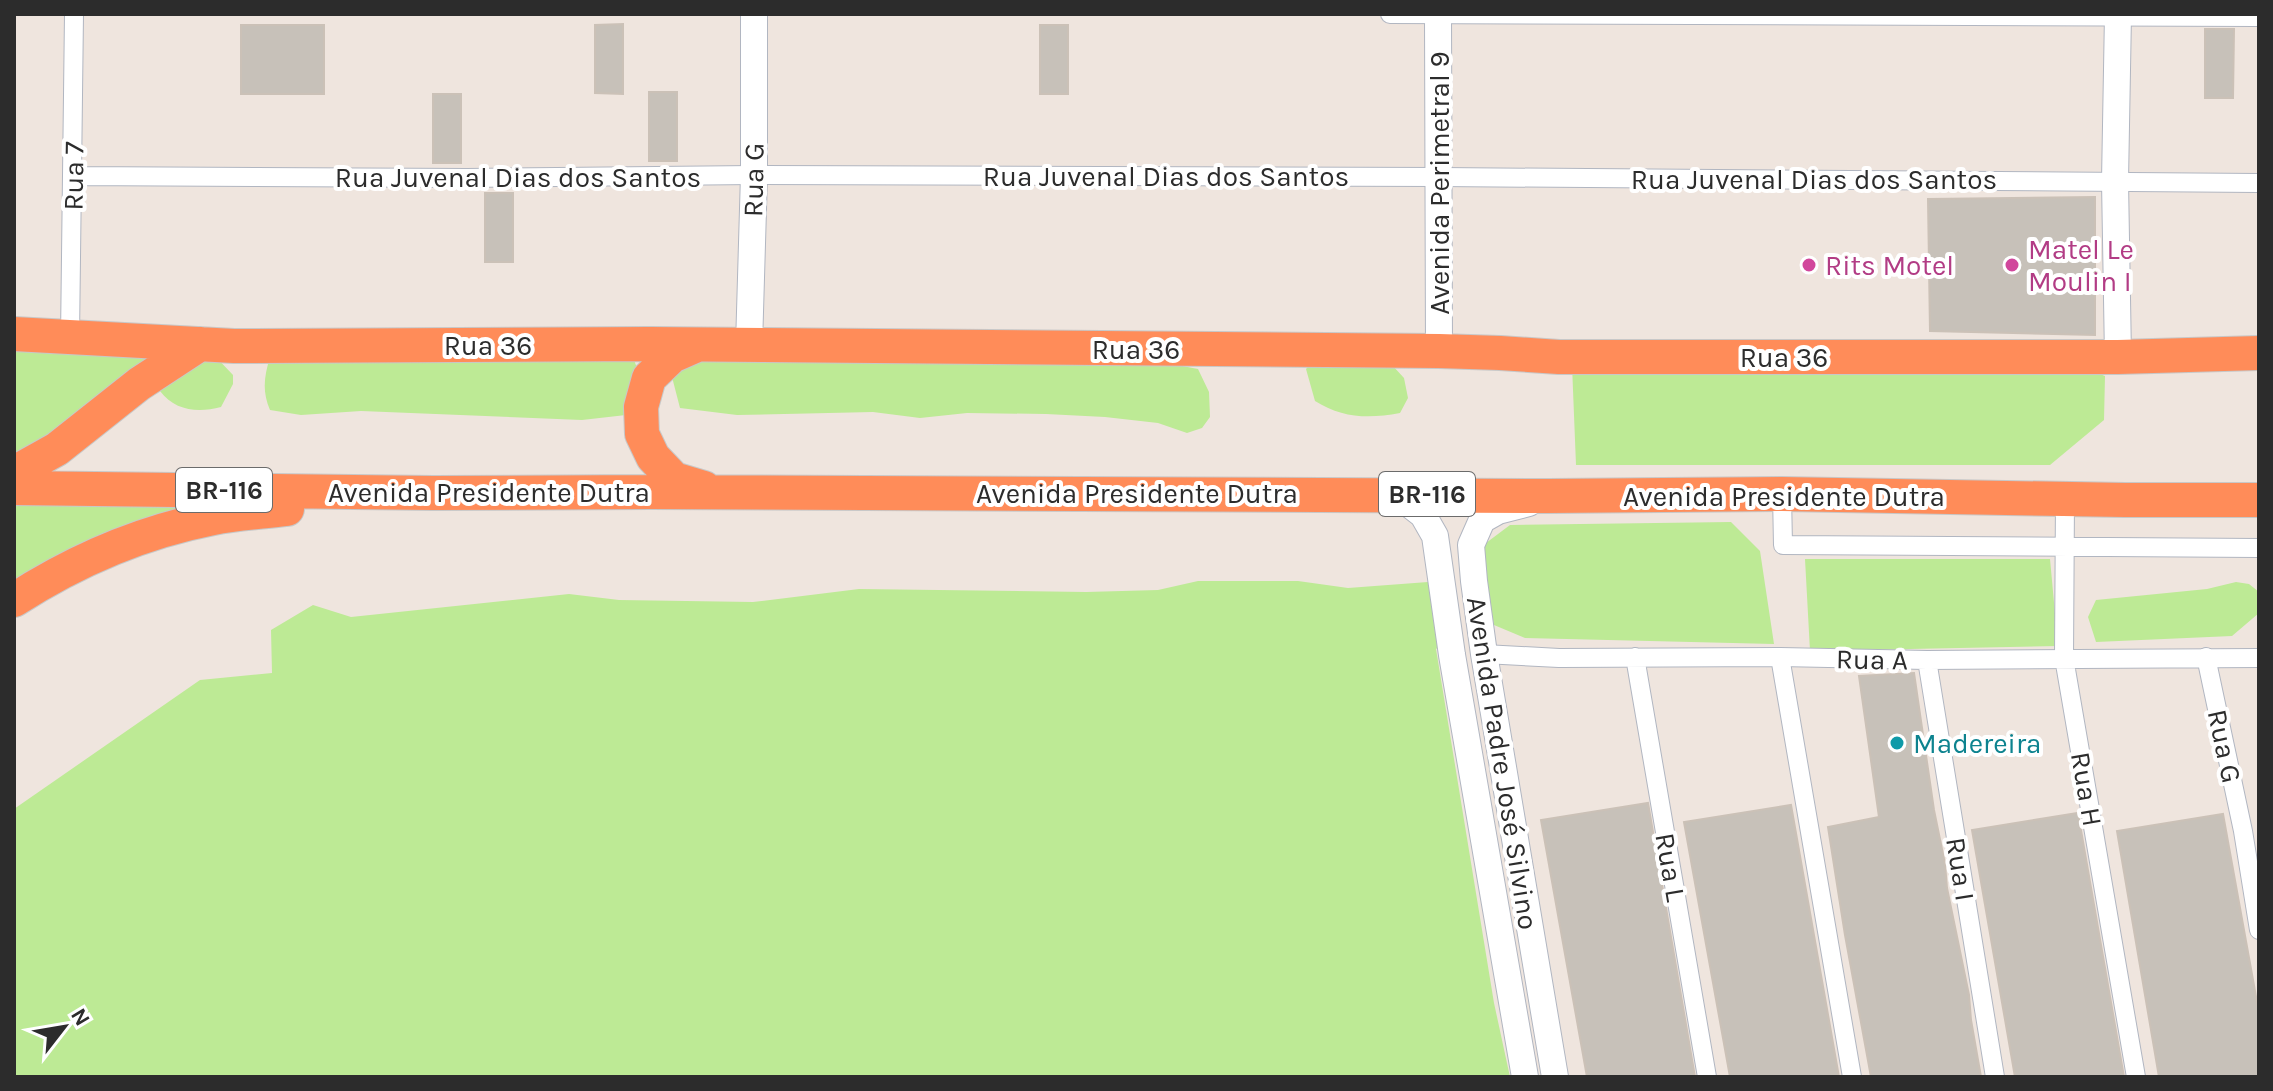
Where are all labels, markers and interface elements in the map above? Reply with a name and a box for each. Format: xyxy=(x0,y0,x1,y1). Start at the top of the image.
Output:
street label: Avenida Perimetral 9 xyxy=(1423,51,1456,315)
street label: Rua 7 xyxy=(56,141,91,211)
street label: Rua G xyxy=(736,143,771,217)
street label: Rua Juvenal Dias dos Santos xyxy=(983,160,1349,193)
street label: Rua Juvenal Dias dos Santos xyxy=(335,161,701,194)
street label: Rua Juvenal Dias dos Santos xyxy=(1631,163,1997,196)
place label: Matel Le Moulin I xyxy=(2028,233,2134,298)
place label: Rits Motel xyxy=(1825,249,1954,282)
marker: Rits Motel xyxy=(1800,256,1818,274)
marker: Matel Le Moulin I xyxy=(2003,256,2021,274)
street label: Rua 36 xyxy=(444,329,532,362)
street label: Rua 36 xyxy=(1092,333,1180,366)
street label: Rua 36 xyxy=(1740,341,1828,374)
road number: BR-116 xyxy=(176,468,272,512)
road number: BR-116 xyxy=(1379,472,1475,516)
street label: Avenida Presidente Dutra xyxy=(328,476,650,509)
street label: Avenida Presidente Dutra xyxy=(976,477,1298,510)
street label: Avenida Presidente Dutra xyxy=(1623,480,1945,513)
street label: Avenida Padre José Silvino xyxy=(1460,594,1545,932)
street label: Rua A xyxy=(1836,642,1908,677)
street label: Rua G xyxy=(2201,706,2248,786)
place label: Madereira xyxy=(1913,727,2041,760)
marker: Madereira xyxy=(1888,734,1906,752)
street label: Rua H xyxy=(2064,749,2109,829)
street label: Rua L xyxy=(1648,830,1693,904)
street label: Rua I xyxy=(1939,835,1982,903)
north arrow xyxy=(24,987,104,1067)
text: N xyxy=(65,1004,95,1031)

